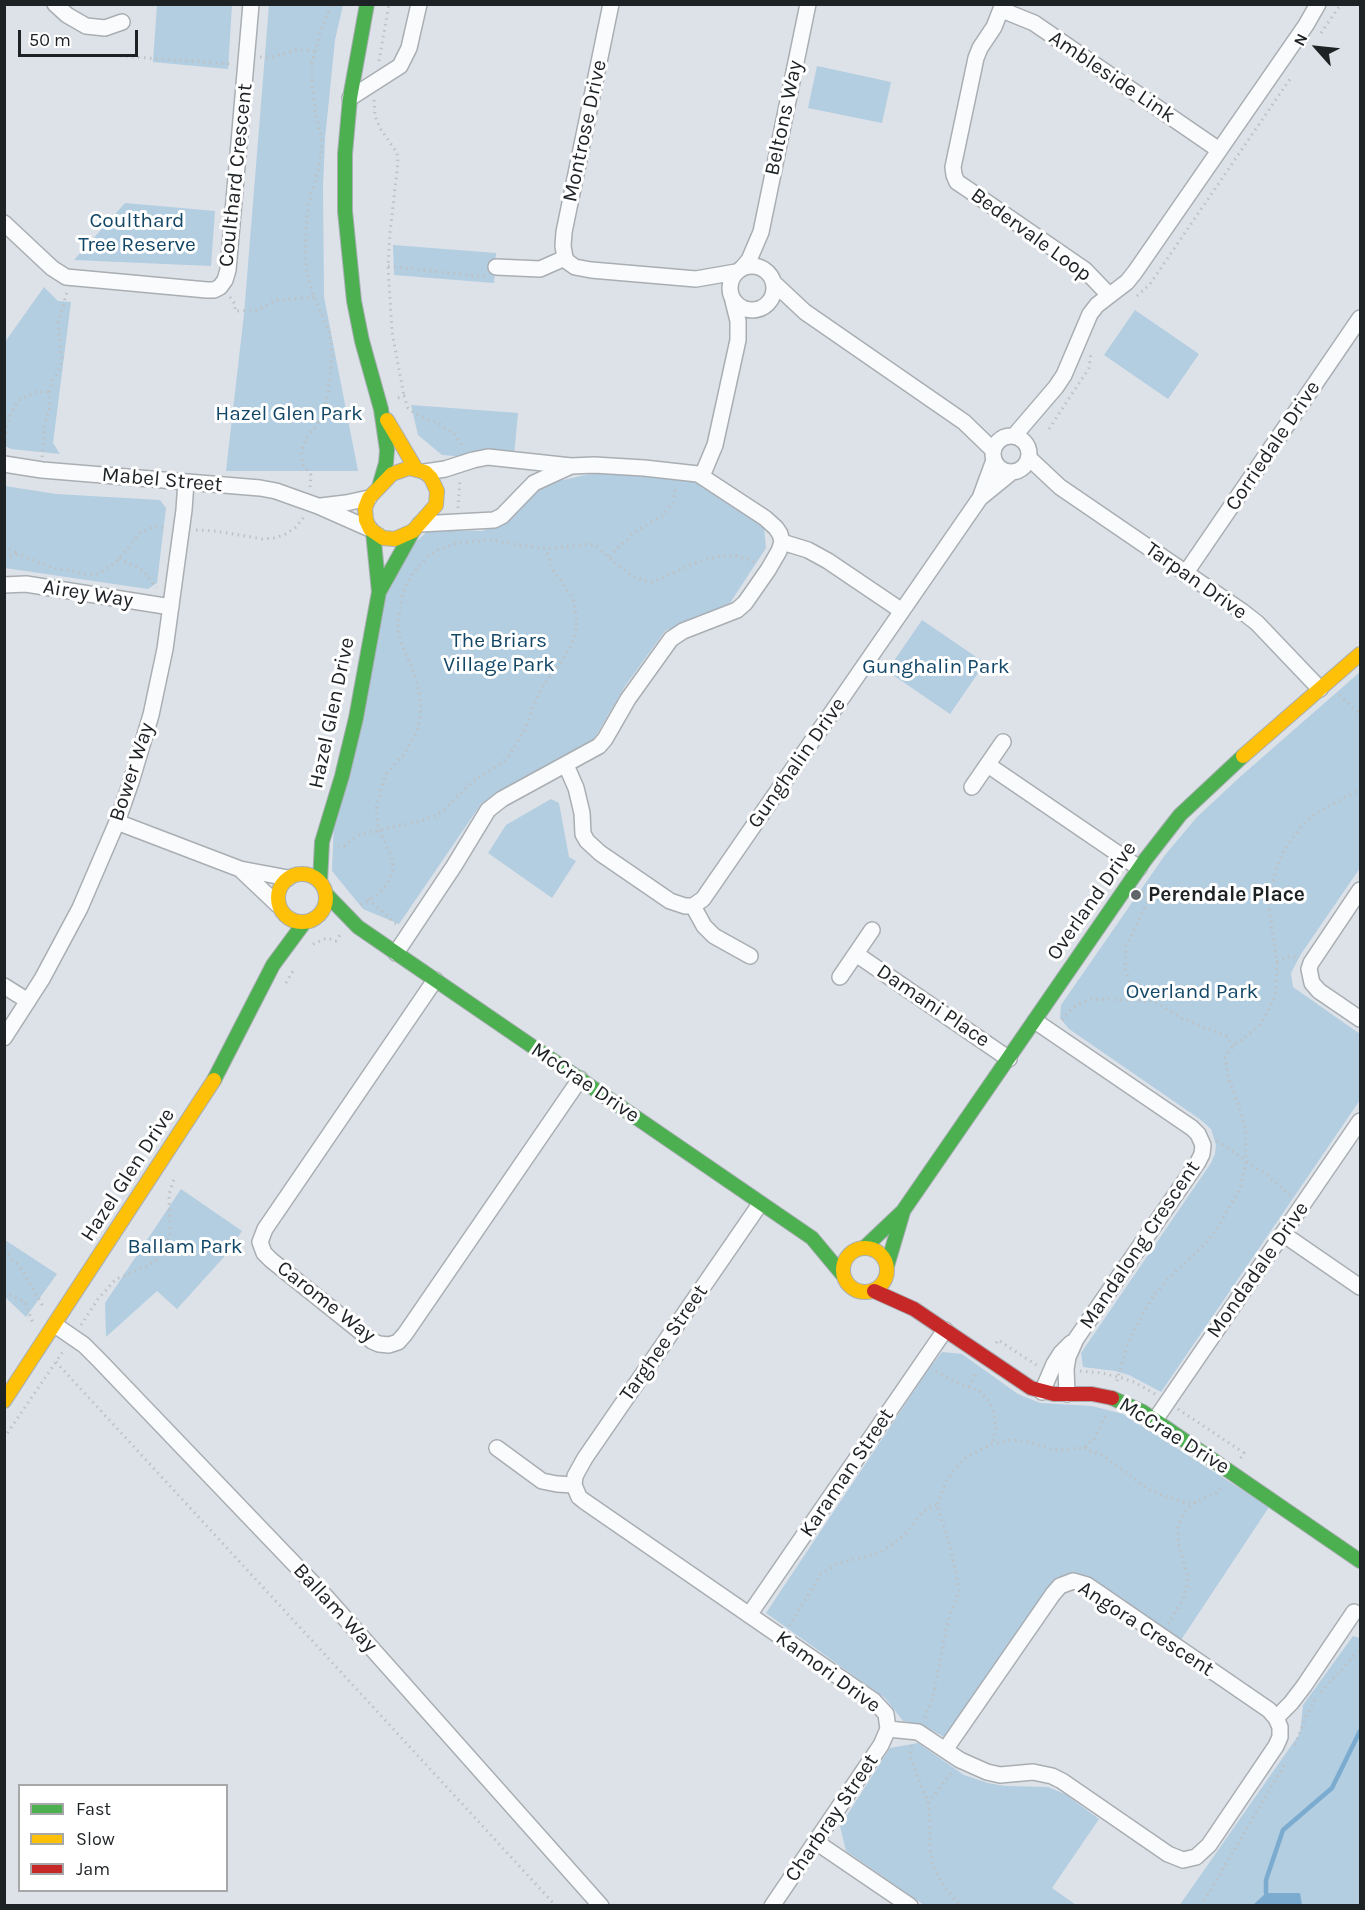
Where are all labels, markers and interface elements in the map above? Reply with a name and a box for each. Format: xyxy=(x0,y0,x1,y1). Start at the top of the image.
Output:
scale bar xyxy=(21,18,141,56)
north arrow xyxy=(1287,18,1347,78)
street label: Ambleside Link xyxy=(1044,25,1180,129)
text: 50 m xyxy=(29,29,71,51)
text: N xyxy=(1289,30,1312,49)
street label: Montrose Drive xyxy=(558,58,612,204)
street label: Beltons Way xyxy=(759,58,809,178)
street label: Coulthard Crescent xyxy=(214,82,258,268)
street label: Bedervale Loop xyxy=(966,183,1096,287)
park label: Coulthard Tree Reserve xyxy=(78,208,196,258)
street label: Corriedale Drive xyxy=(1220,376,1326,516)
park label: Hazel Glen Park xyxy=(215,401,363,427)
street label: Mabel Street xyxy=(101,462,223,498)
street label: Tarpan Drive xyxy=(1140,537,1252,625)
street label: Airey Way xyxy=(41,574,135,614)
park label: The Briars Village Park xyxy=(443,628,555,678)
street label: Hazel Glen Drive xyxy=(304,635,360,791)
park label: Gunghalin Park xyxy=(862,654,1010,680)
street label: Gunghalin Drive xyxy=(743,693,851,833)
street label: Bower Way xyxy=(104,719,160,825)
street label: Overland Drive xyxy=(1042,837,1142,965)
place label: Perendale Place xyxy=(1148,882,1305,908)
marker: Perendale Place xyxy=(1129,888,1143,902)
street label: Damani Place xyxy=(872,959,994,1053)
park label: Overland Park xyxy=(1126,979,1258,1005)
street label: McCrae Drive xyxy=(526,1037,644,1129)
street label: Hazel Glen Drive xyxy=(75,1104,181,1246)
street label: Mandalong Crescent xyxy=(1074,1156,1206,1334)
street label: Mondadale Drive xyxy=(1202,1197,1314,1343)
park label: Ballam Park xyxy=(127,1234,243,1260)
street label: Carome Way xyxy=(272,1256,380,1348)
street label: Targhee Street xyxy=(615,1280,713,1406)
street label: McCrae Drive xyxy=(1114,1392,1234,1480)
street label: Karaman Street xyxy=(795,1404,899,1542)
street label: Ballam Way xyxy=(288,1558,382,1658)
street label: Angora Crescent xyxy=(1073,1576,1219,1682)
street label: Kamori Drive xyxy=(771,1626,885,1718)
street label: Charbray Street xyxy=(780,1749,884,1887)
legend xyxy=(18,1784,228,1892)
text: Fast xyxy=(76,1798,111,1820)
text: Slow xyxy=(76,1828,115,1850)
text: Jam xyxy=(76,1858,110,1880)

